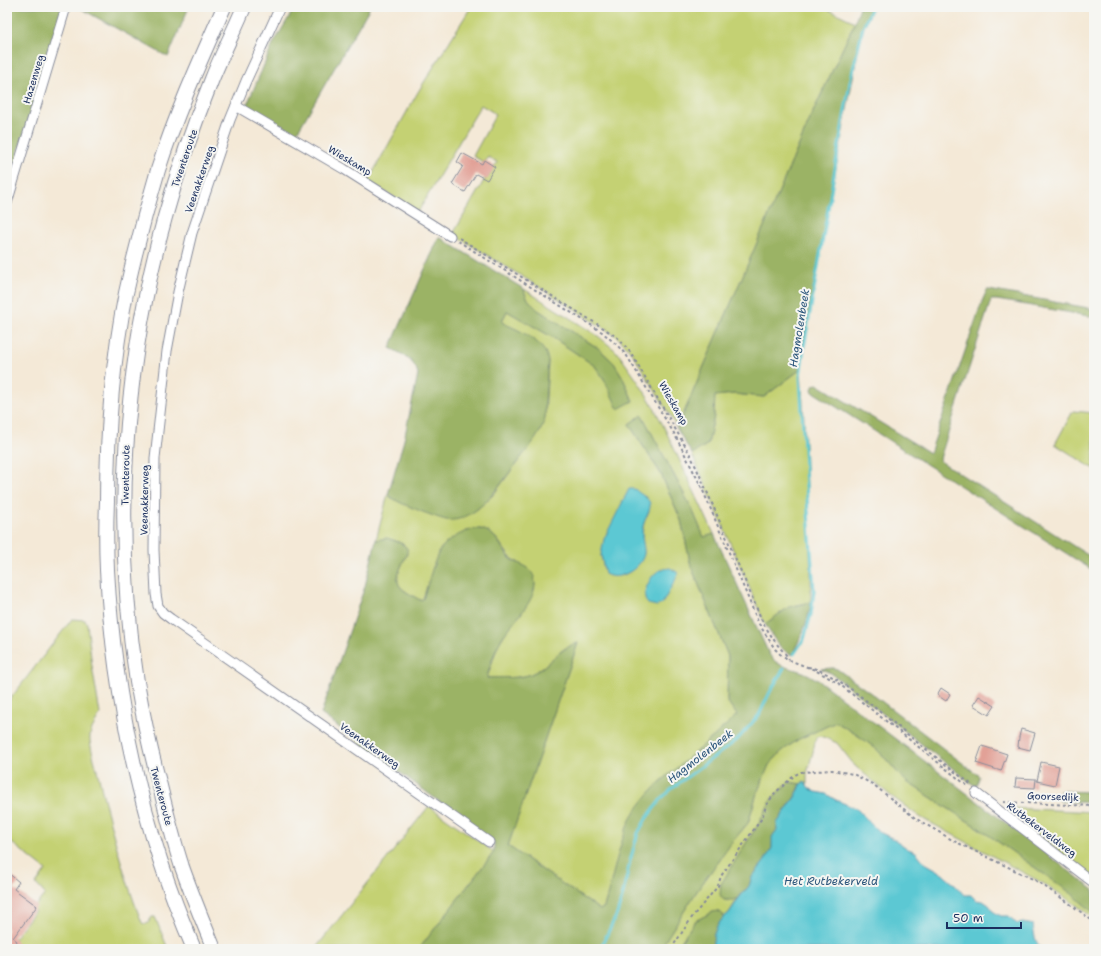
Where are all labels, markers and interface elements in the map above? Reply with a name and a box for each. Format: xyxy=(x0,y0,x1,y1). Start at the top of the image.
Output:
street label: Hazenweg xyxy=(20,53,47,105)
street label: Twenteroute xyxy=(168,127,201,189)
street label: Wieskamp xyxy=(326,142,374,179)
street label: Veenakkerweg xyxy=(182,144,217,215)
water label: Hagmolenbeek xyxy=(786,287,813,368)
street label: Wieskamp xyxy=(656,379,691,428)
street label: Twenteroute xyxy=(118,444,133,505)
street label: Veenakkerweg xyxy=(137,465,152,535)
street label: Veenakkerweg xyxy=(337,720,402,771)
water label: Hagmolenbeek xyxy=(665,726,737,787)
street label: Twenteroute xyxy=(147,765,176,827)
street label: Goorsedijk xyxy=(1027,789,1079,804)
street label: Rutbekerveldweg xyxy=(1004,799,1079,860)
water label: Het Rutbekerveld xyxy=(784,874,878,889)
scale bar xyxy=(947,904,1021,930)
text: 50 m xyxy=(953,910,983,926)

